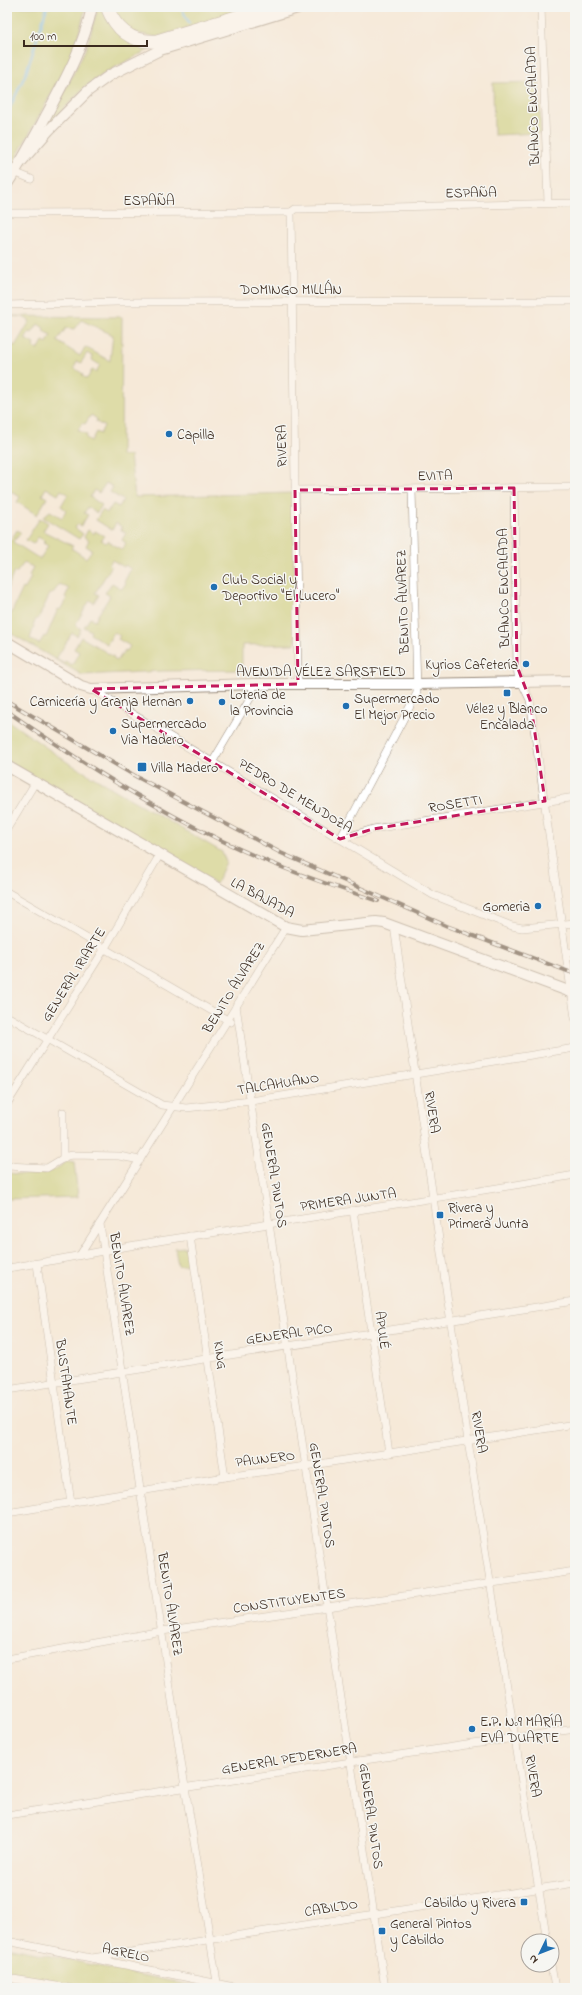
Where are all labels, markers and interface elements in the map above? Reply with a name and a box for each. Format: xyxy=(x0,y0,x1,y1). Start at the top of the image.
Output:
scale bar xyxy=(24,22,147,48)
text: 100 m xyxy=(30,28,57,46)
street label: BLANCO ENCALADA xyxy=(521,46,546,167)
street label: ESPAÑA xyxy=(445,183,497,204)
street label: ESPAÑA xyxy=(123,191,175,212)
street label: DOMINGO MILLÁN xyxy=(239,279,342,301)
place label: Capilla xyxy=(177,425,215,446)
street label: RIVERA xyxy=(272,425,293,467)
marker: Capilla xyxy=(164,429,174,439)
street label: EVITA xyxy=(417,466,453,487)
street label: BLANCO ENCALADA xyxy=(493,528,516,649)
street label: BENITO ÁLVAREZ xyxy=(390,549,416,656)
place label: Club Social y Deportivo "El Lucero" xyxy=(221,570,339,607)
marker: Club Social y Deportivo "El Lucero" xyxy=(209,582,219,592)
place label: Kyrios Cafetería xyxy=(425,655,518,677)
marker: Kyrios Cafetería xyxy=(521,659,531,669)
street label: AVENIDA VÉLEZ SARSFIELD xyxy=(236,662,406,683)
place label: Loteria de la Provincia xyxy=(230,685,293,722)
marker: Vélez y Blanco Encalada xyxy=(502,688,512,698)
place label: Supermercado El Mejor Precio xyxy=(354,689,440,726)
place label: Carnicería y Granja Hernan xyxy=(30,692,182,714)
marker: Carnicería y Granja Hernan xyxy=(185,696,195,706)
marker: Loteria de la Provincia xyxy=(217,697,227,707)
place label: Vélez y Blanco Encalada xyxy=(465,699,548,736)
marker: Supermercado El Mejor Precio xyxy=(341,701,351,711)
place label: Supermercado Via Madero xyxy=(120,714,207,751)
marker: Supermercado Via Madero xyxy=(108,726,118,736)
street label: PEDRO DE MENDOZA xyxy=(234,754,356,839)
place label: Villa Madero xyxy=(150,758,218,779)
marker: Villa Madero xyxy=(136,761,148,773)
street label: ROSETTI xyxy=(427,790,483,819)
street label: LA BAJADA xyxy=(227,873,298,924)
place label: Gomeria xyxy=(482,897,530,918)
marker: Gomeria xyxy=(533,901,543,911)
street label: GENERAL IRIARTE xyxy=(37,924,112,1026)
street label: BENITO ÁLVAREZ xyxy=(196,937,271,1039)
street label: TALCAHUANO xyxy=(236,1068,321,1101)
street label: RIVERA xyxy=(418,1090,445,1135)
street label: GENERAL PINTOS xyxy=(255,1121,292,1229)
street label: PRIMERA JUNTA xyxy=(299,1183,398,1218)
place label: Rivera y Primera Junta xyxy=(448,1198,529,1235)
marker: Rivera y Primera Junta xyxy=(435,1210,445,1220)
street label: BENITO ÁLVAREZ xyxy=(103,1230,141,1338)
street label: APULÉ xyxy=(368,1310,395,1351)
street label: GENERAL PICO xyxy=(245,1318,334,1351)
street label: BUSTAMANTE xyxy=(49,1337,82,1427)
street label: KING xyxy=(207,1340,232,1371)
street label: RIVERA xyxy=(465,1410,492,1455)
street label: GENERAL PINTOS xyxy=(303,1441,340,1549)
street label: PAUNERO xyxy=(234,1445,296,1474)
street label: BENITO ÁLVAREZ xyxy=(151,1550,189,1658)
street label: CONSTITUYENTES xyxy=(232,1583,347,1620)
place label: E.P. Nº9 MARÍA EVA DUARTE xyxy=(480,1712,562,1749)
marker: E.P. Nº9 MARÍA EVA DUARTE xyxy=(467,1724,477,1734)
street label: GENERAL PEDERNERA xyxy=(220,1738,358,1781)
street label: RIVERA xyxy=(519,1754,546,1799)
street label: GENERAL PINTOS xyxy=(353,1762,388,1870)
place label: Cabildo y Rivera xyxy=(424,1893,516,1915)
street label: CABILDO xyxy=(303,1894,359,1923)
marker: Cabildo y Rivera xyxy=(519,1897,529,1907)
place label: General Pintos y Cabildo xyxy=(390,1914,472,1952)
marker: General Pintos y Cabildo xyxy=(377,1926,387,1936)
north arrow xyxy=(520,1933,560,1973)
street label: AGRELO xyxy=(100,1938,151,1969)
text: N xyxy=(525,1951,542,1967)

